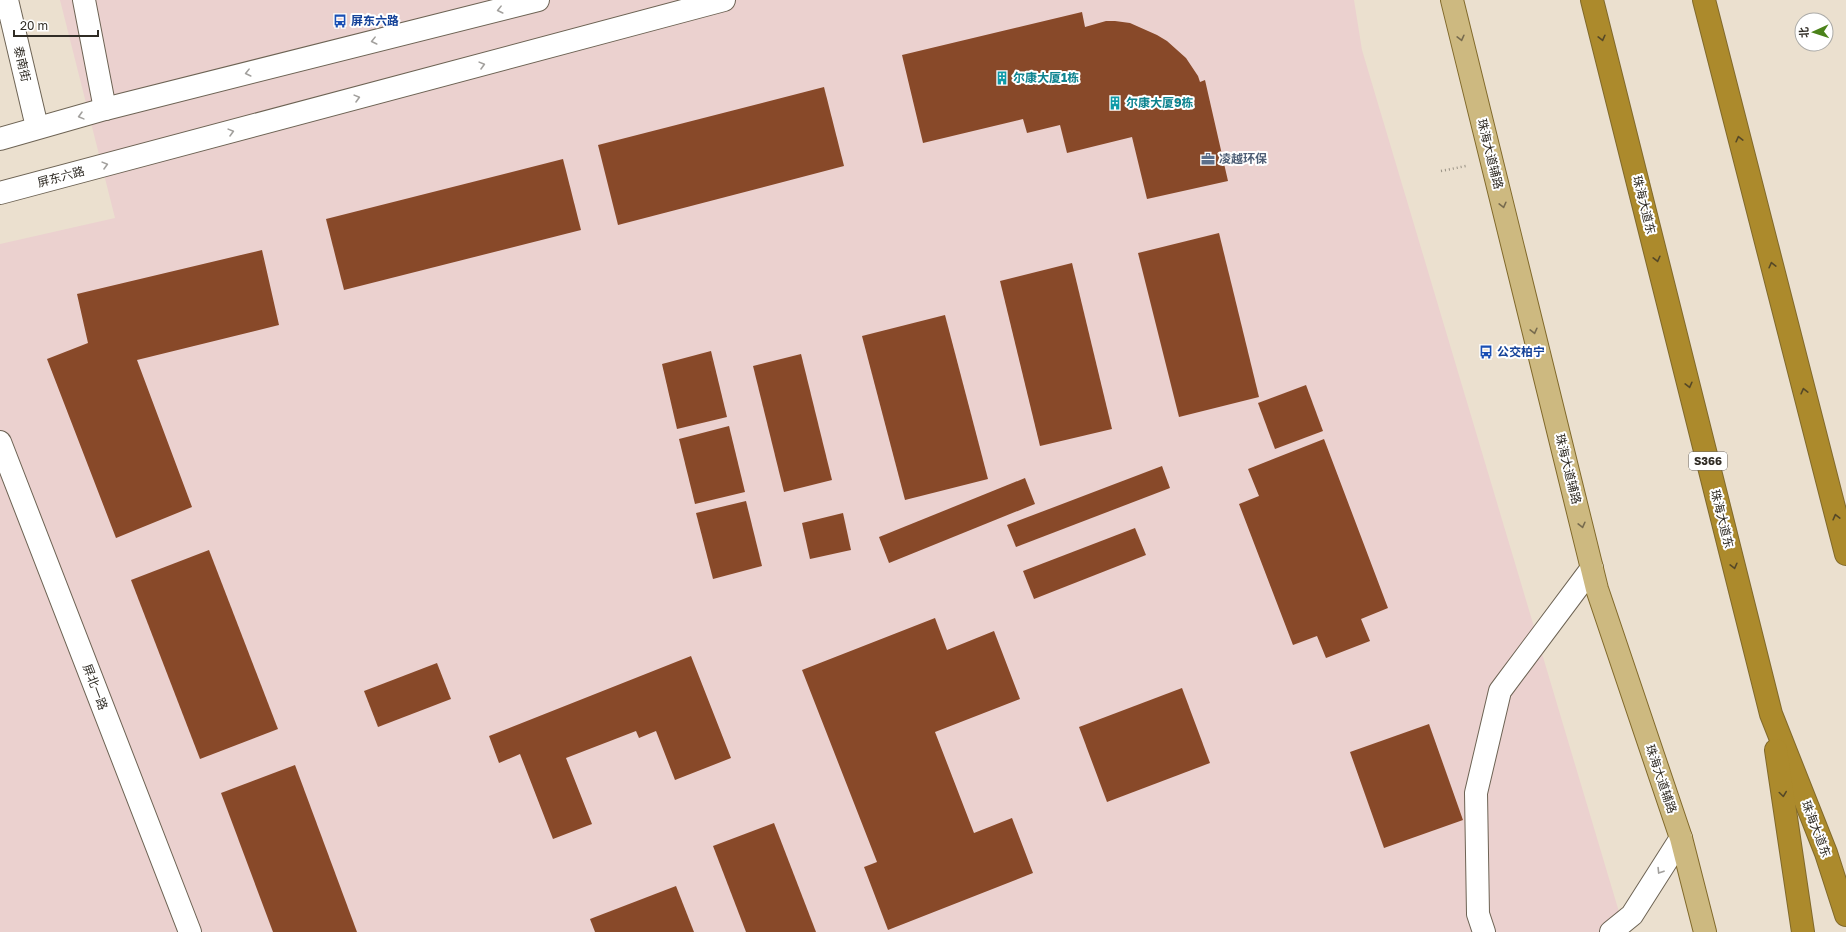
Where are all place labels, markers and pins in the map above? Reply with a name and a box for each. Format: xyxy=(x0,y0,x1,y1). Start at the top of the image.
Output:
bus stop icon: 屏东六路 xyxy=(332,13,348,29)
place label: 屏东六路 xyxy=(351,13,399,28)
building icon: 尔康大厦1栋 xyxy=(994,70,1010,86)
place label: 尔康大厦1栋 xyxy=(1013,70,1079,85)
building icon: 尔康大厦9栋 xyxy=(1107,95,1123,111)
place label: 尔康大厦9栋 xyxy=(1126,95,1194,110)
office icon: 凌越环保 xyxy=(1200,151,1216,167)
place label: 凌越环保 xyxy=(1219,151,1267,166)
bus stop icon: 公交柏宁 xyxy=(1478,344,1494,360)
place label: 公交柏宁 xyxy=(1497,344,1545,359)

